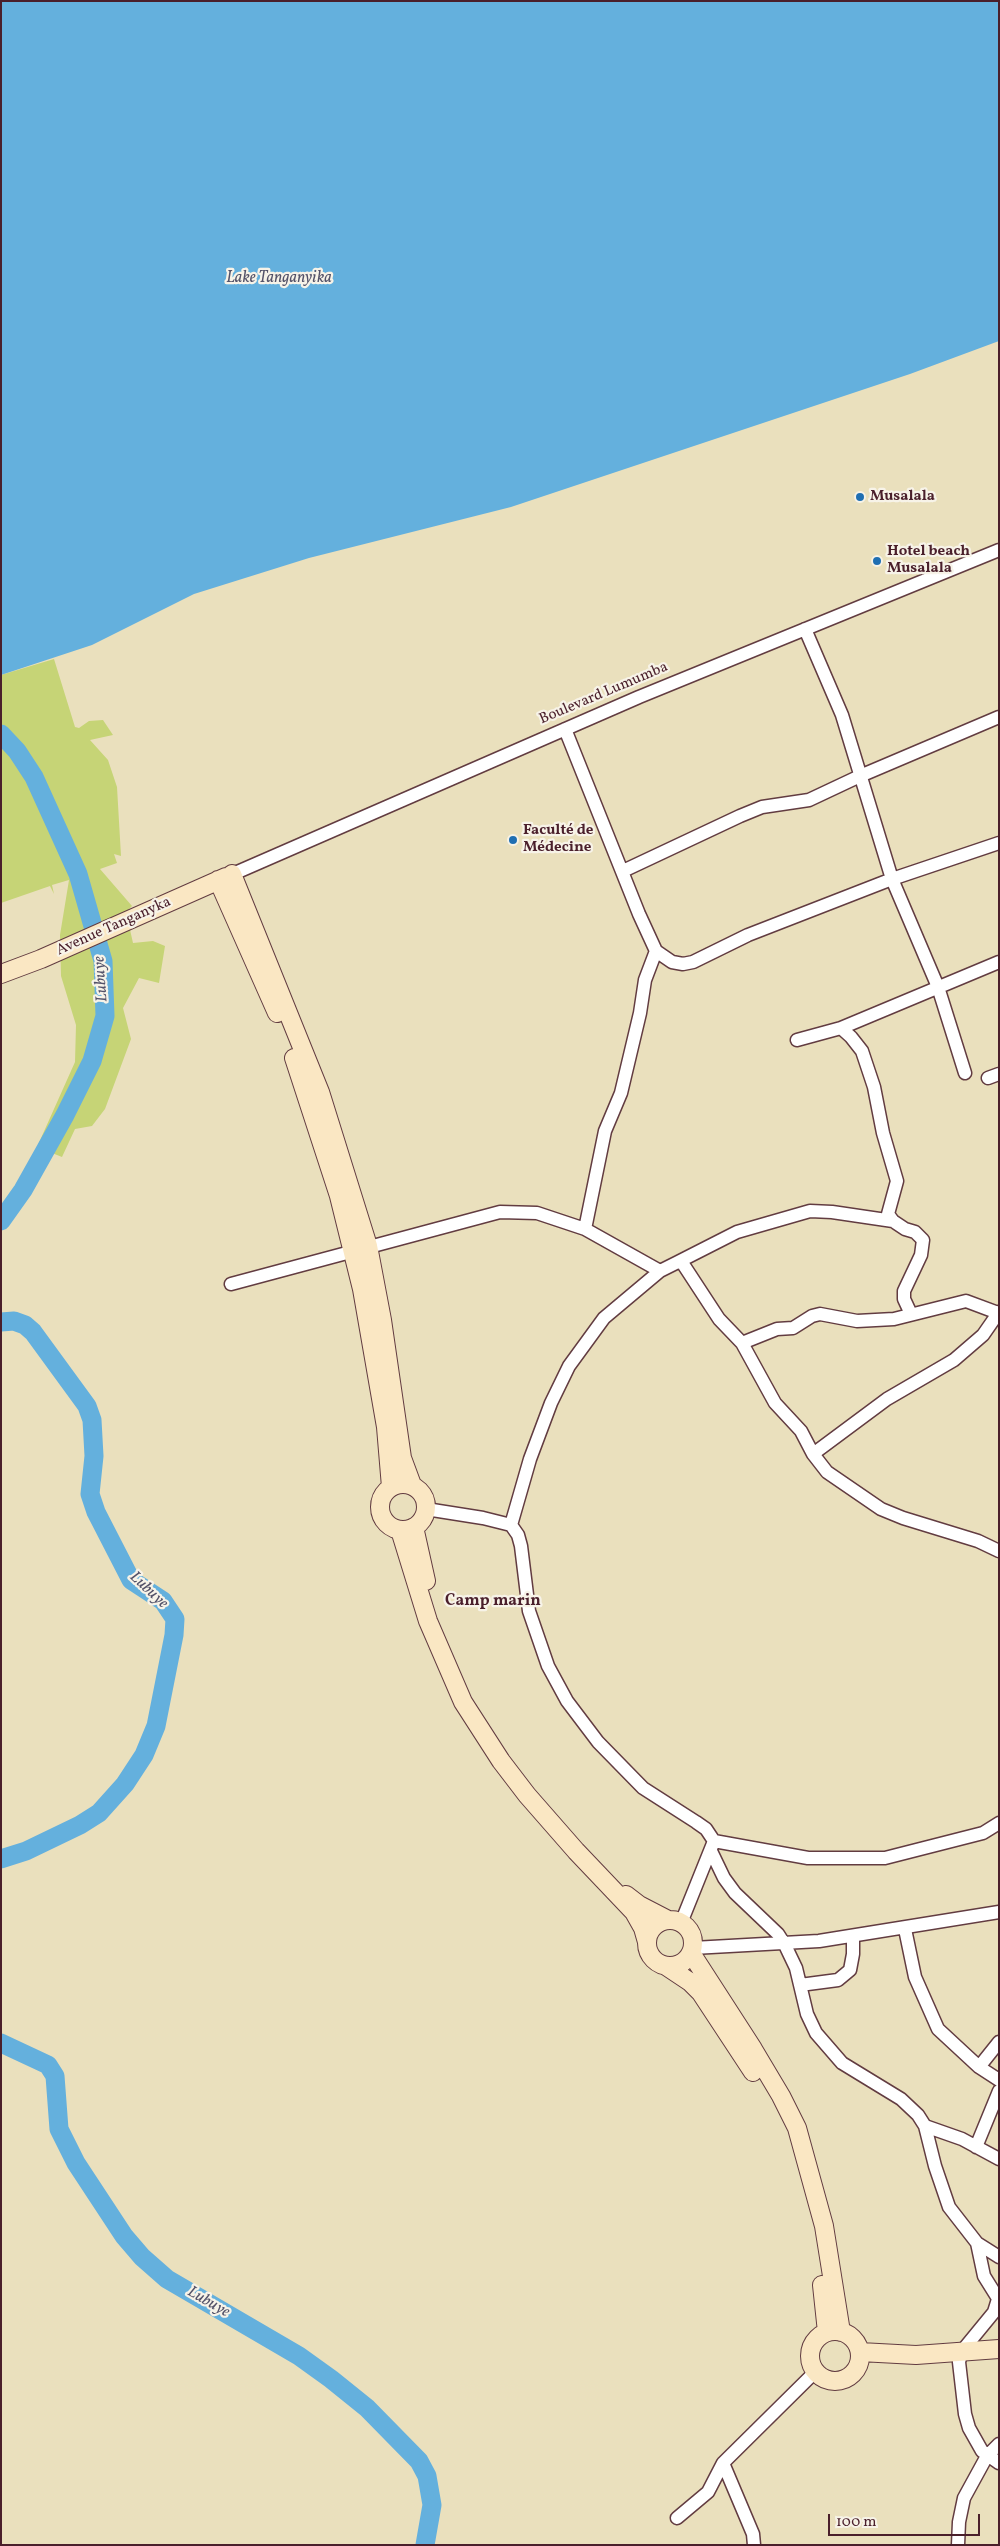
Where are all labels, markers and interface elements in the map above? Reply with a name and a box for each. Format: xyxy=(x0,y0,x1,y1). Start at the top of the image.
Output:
water label: Lake Tanganyika xyxy=(226,269,332,289)
place label: Musalala xyxy=(870,488,935,506)
marker: Musalala xyxy=(854,491,866,503)
place label: Hotel beach Musalala xyxy=(887,543,970,578)
marker: Hotel beach Musalala xyxy=(871,555,883,567)
street label: Boulevard Lumumba xyxy=(537,659,671,729)
place label: Faculté de Médecine xyxy=(523,822,593,857)
marker: Faculté de Médecine xyxy=(507,834,519,846)
street label: Avenue Tanganyka xyxy=(54,894,174,960)
water label: Lubuye xyxy=(91,955,113,1003)
water label: Lubuye xyxy=(125,1568,171,1614)
district label: Camp marin xyxy=(445,1592,541,1612)
water label: Lubuye xyxy=(183,2283,233,2323)
scale bar xyxy=(830,2504,982,2536)
text: 100 m xyxy=(836,2512,876,2533)

